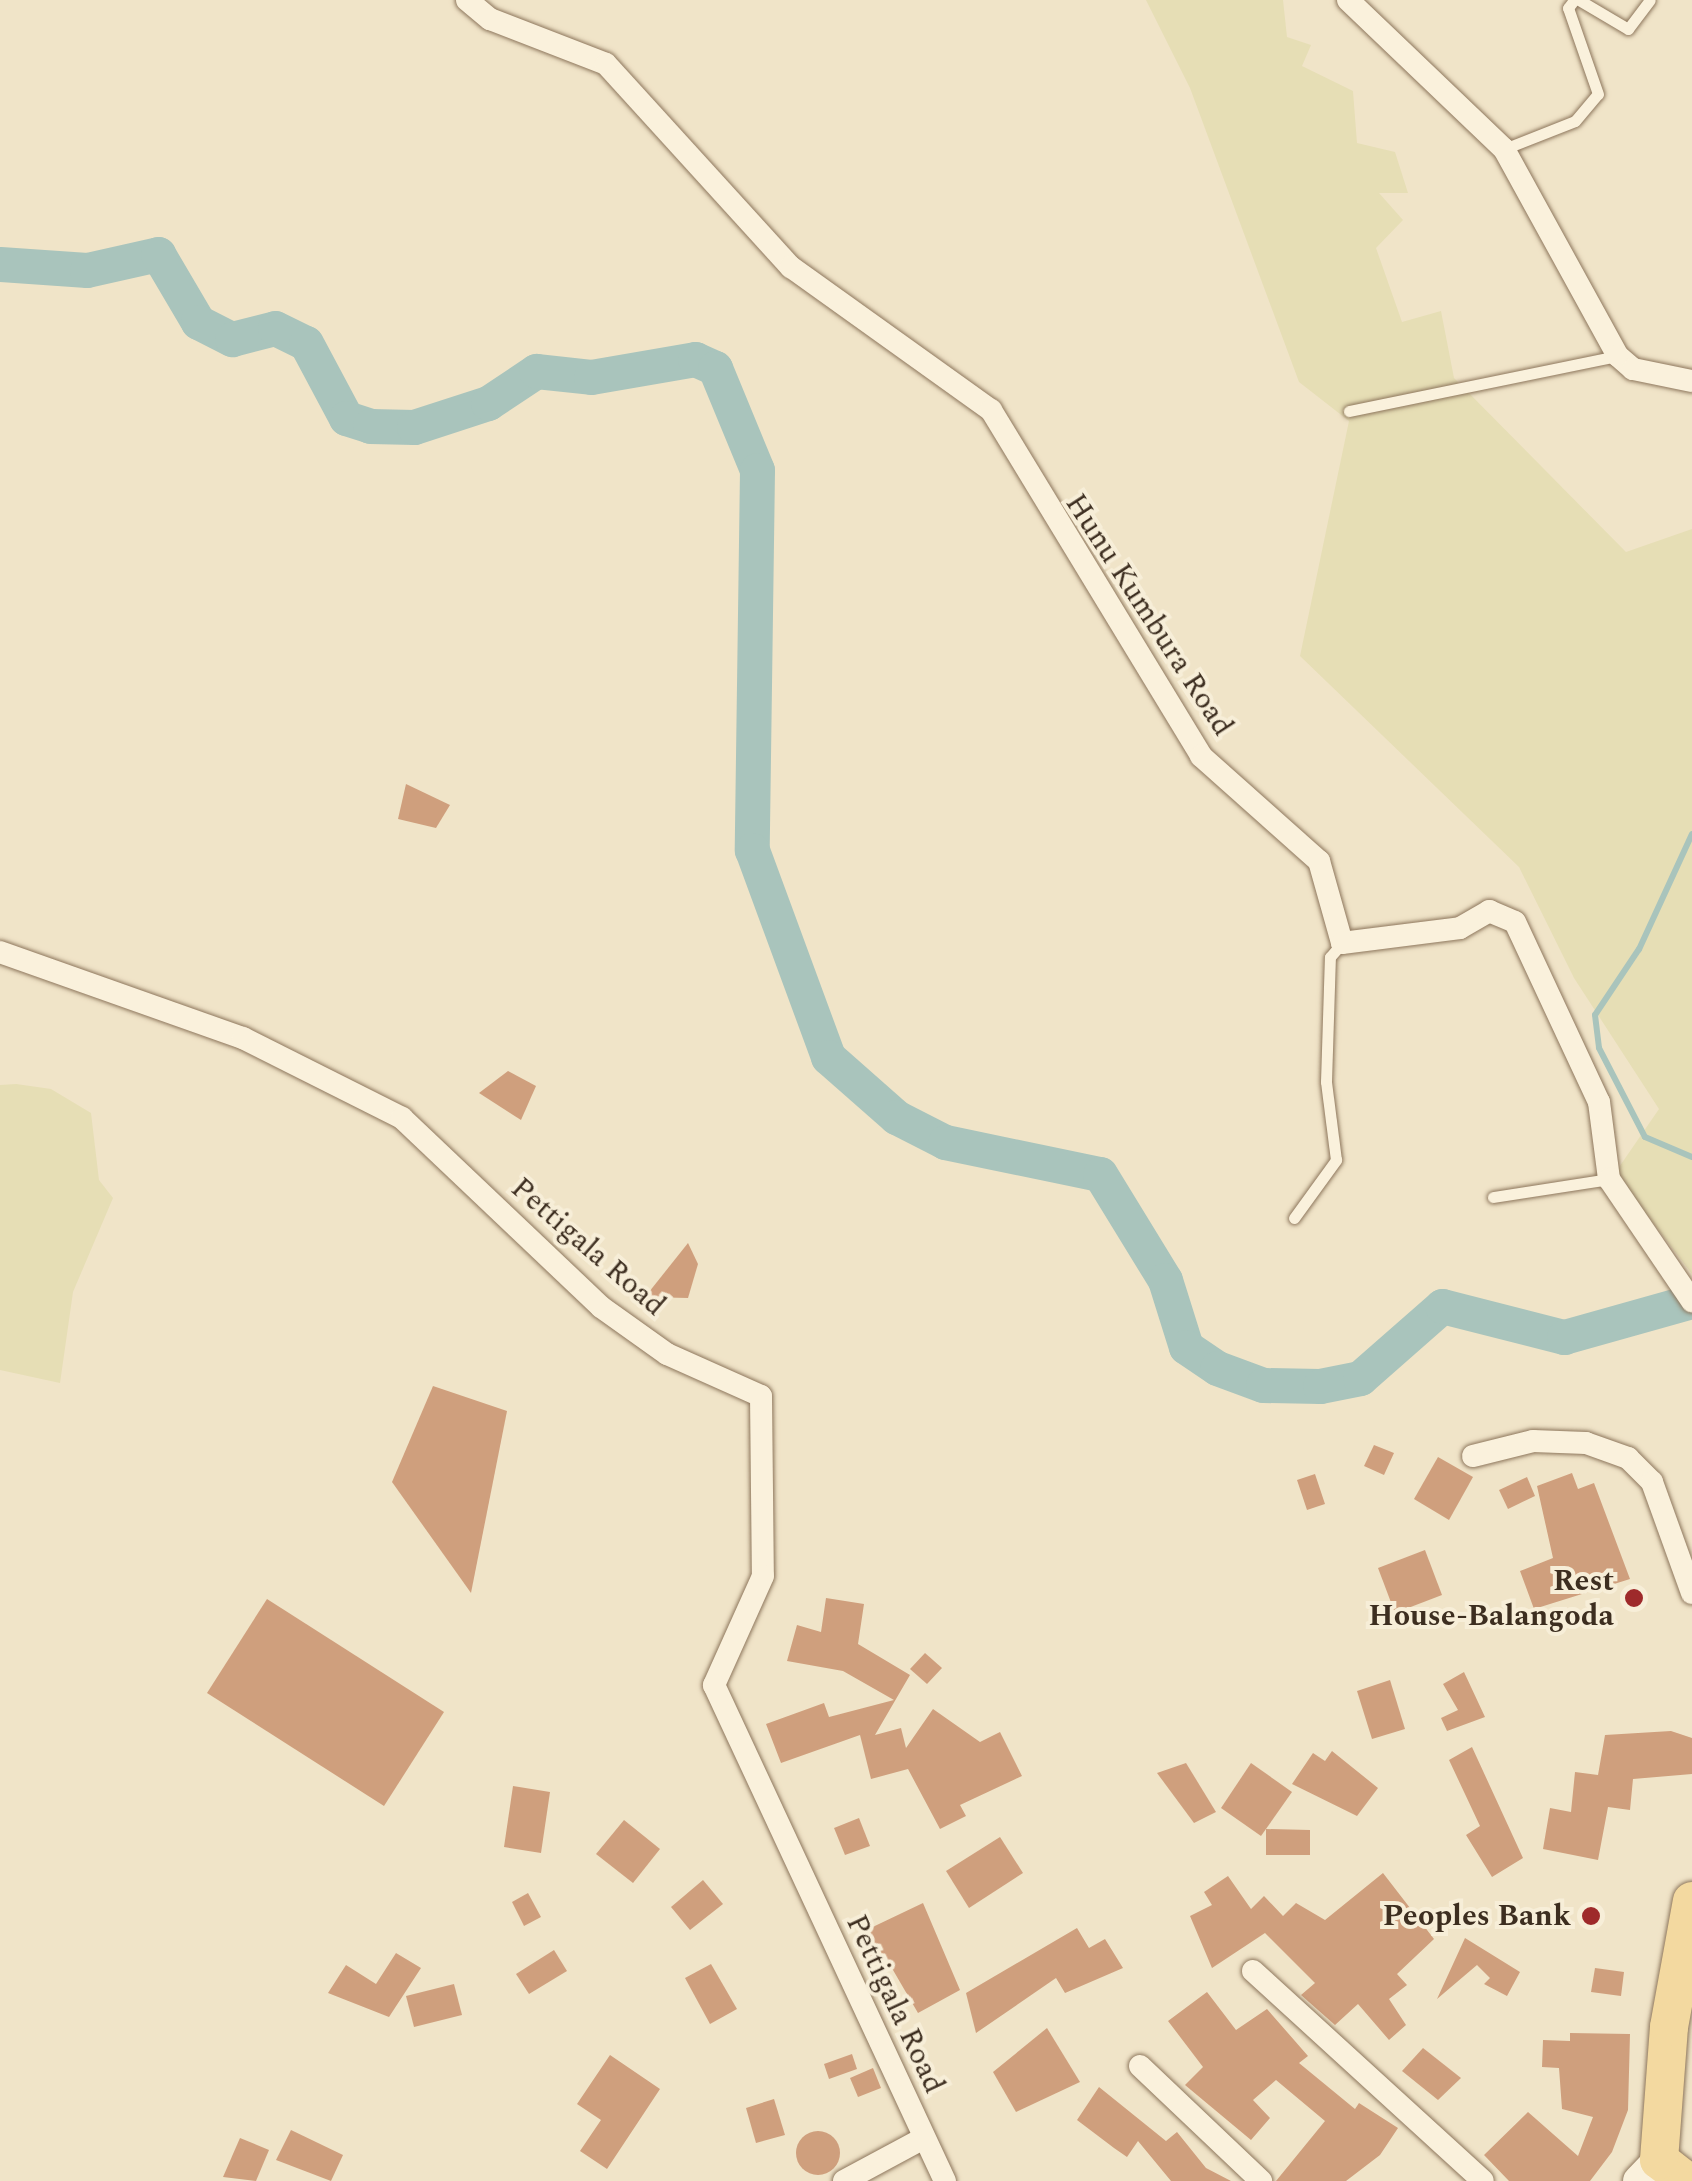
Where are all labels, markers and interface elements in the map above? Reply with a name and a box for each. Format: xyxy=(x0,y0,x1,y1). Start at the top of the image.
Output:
street label: Hunu Kumbura Road xyxy=(1057,487,1241,743)
street label: Pettigala Road xyxy=(503,1170,673,1324)
place label: Rest House-Balangoda xyxy=(1369,1563,1614,1634)
marker: Rest House-Balangoda xyxy=(1623,1587,1645,1609)
place label: Peoples Bank xyxy=(1383,1898,1571,1934)
marker: Peoples Bank xyxy=(1580,1905,1602,1927)
street label: Pettigala Road xyxy=(838,1909,952,2099)

